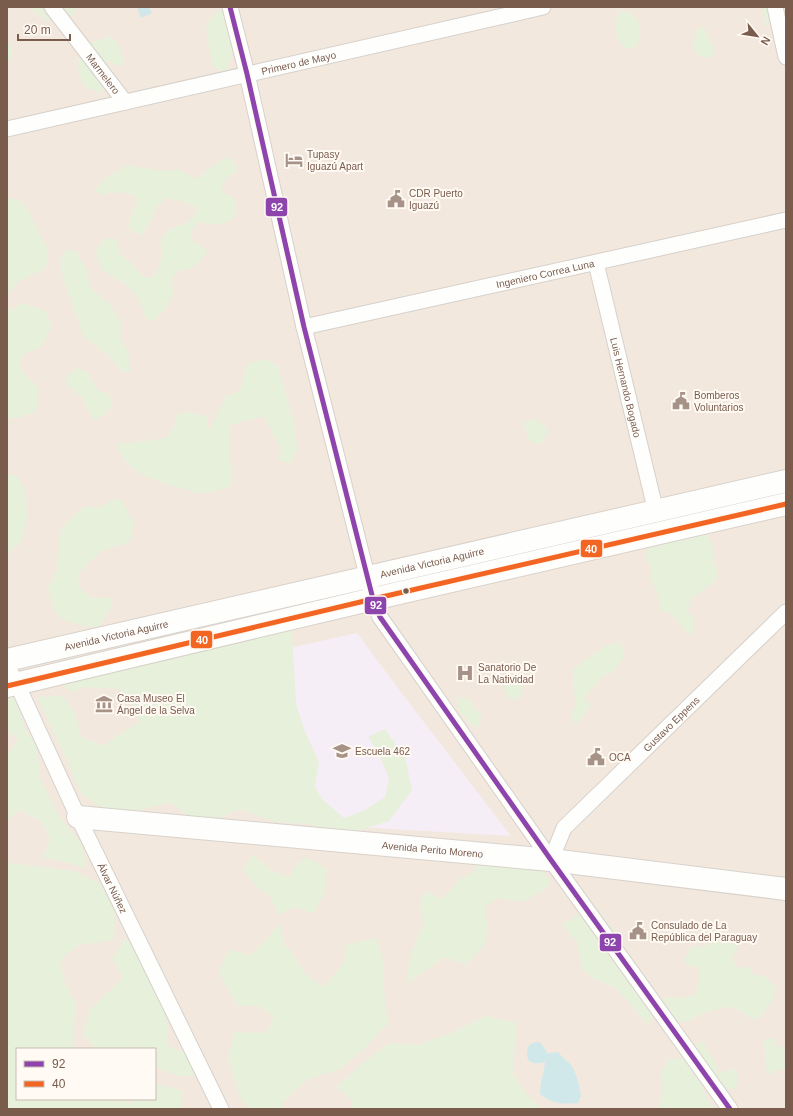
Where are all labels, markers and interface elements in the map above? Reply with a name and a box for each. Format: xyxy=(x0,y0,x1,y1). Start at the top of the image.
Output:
scale bar xyxy=(18,16,70,42)
north arrow xyxy=(737,16,777,56)
text: 20 m xyxy=(24,23,51,37)
text: N xyxy=(758,35,773,47)
street label: Primero de Mayo xyxy=(260,49,337,77)
street label: Marmelero xyxy=(84,52,122,97)
place label: Tupasy Iguazú Apart xyxy=(307,149,363,172)
hotel icon: Tupasy Iguazú Apart xyxy=(284,150,304,170)
place label: CDR Puerto Iguazú xyxy=(409,188,463,211)
public building icon: CDR Puerto Iguazú xyxy=(386,189,406,209)
line badge: 92 xyxy=(265,197,288,217)
text: 92 xyxy=(271,201,283,213)
street label: Ingeniero Correa Luna xyxy=(495,258,596,290)
street label: Luis Hernando Bogado xyxy=(608,337,643,439)
place label: Bomberos Voluntarios xyxy=(694,390,743,413)
public building icon: Bomberos Voluntarios xyxy=(671,391,691,411)
line badge: 40 xyxy=(580,539,603,558)
text: 40 xyxy=(585,543,597,555)
street label: Avenida Victoria Aguirre xyxy=(379,545,486,580)
unlabelled marker xyxy=(401,586,411,596)
line badge: 92 xyxy=(364,596,387,615)
text: 92 xyxy=(370,599,382,611)
street label: Avenida Victoria Aguirre xyxy=(63,618,170,653)
line badge: 40 xyxy=(190,630,213,649)
text: 40 xyxy=(196,634,208,646)
place label: Sanatorio De La Natividad xyxy=(478,662,537,685)
hospital icon: Sanatorio De La Natividad xyxy=(455,663,475,683)
place label: Casa Museo El Ángel de la Selva xyxy=(117,693,195,716)
museum icon: Casa Museo El Ángel de la Selva xyxy=(94,694,114,714)
street label: Gustavo Eppens xyxy=(641,694,702,754)
school or university icon: Escuela 462 xyxy=(332,741,352,761)
place label: Escuela 462 xyxy=(355,746,410,757)
public building icon: OCA xyxy=(586,747,606,767)
place label: OCA xyxy=(609,752,631,763)
street label: Avenida Perito Moreno xyxy=(381,840,484,860)
street label: Álvar Núñez xyxy=(95,861,129,915)
place label: Consulado de La República del Paraguay xyxy=(651,920,757,943)
public building icon: Consulado de La República del Paraguay xyxy=(628,921,648,941)
line badge: 92 xyxy=(599,933,622,952)
text: 92 xyxy=(604,936,616,948)
legend xyxy=(16,1048,156,1100)
text: 92 xyxy=(52,1057,66,1071)
text: 40 xyxy=(52,1077,66,1091)

